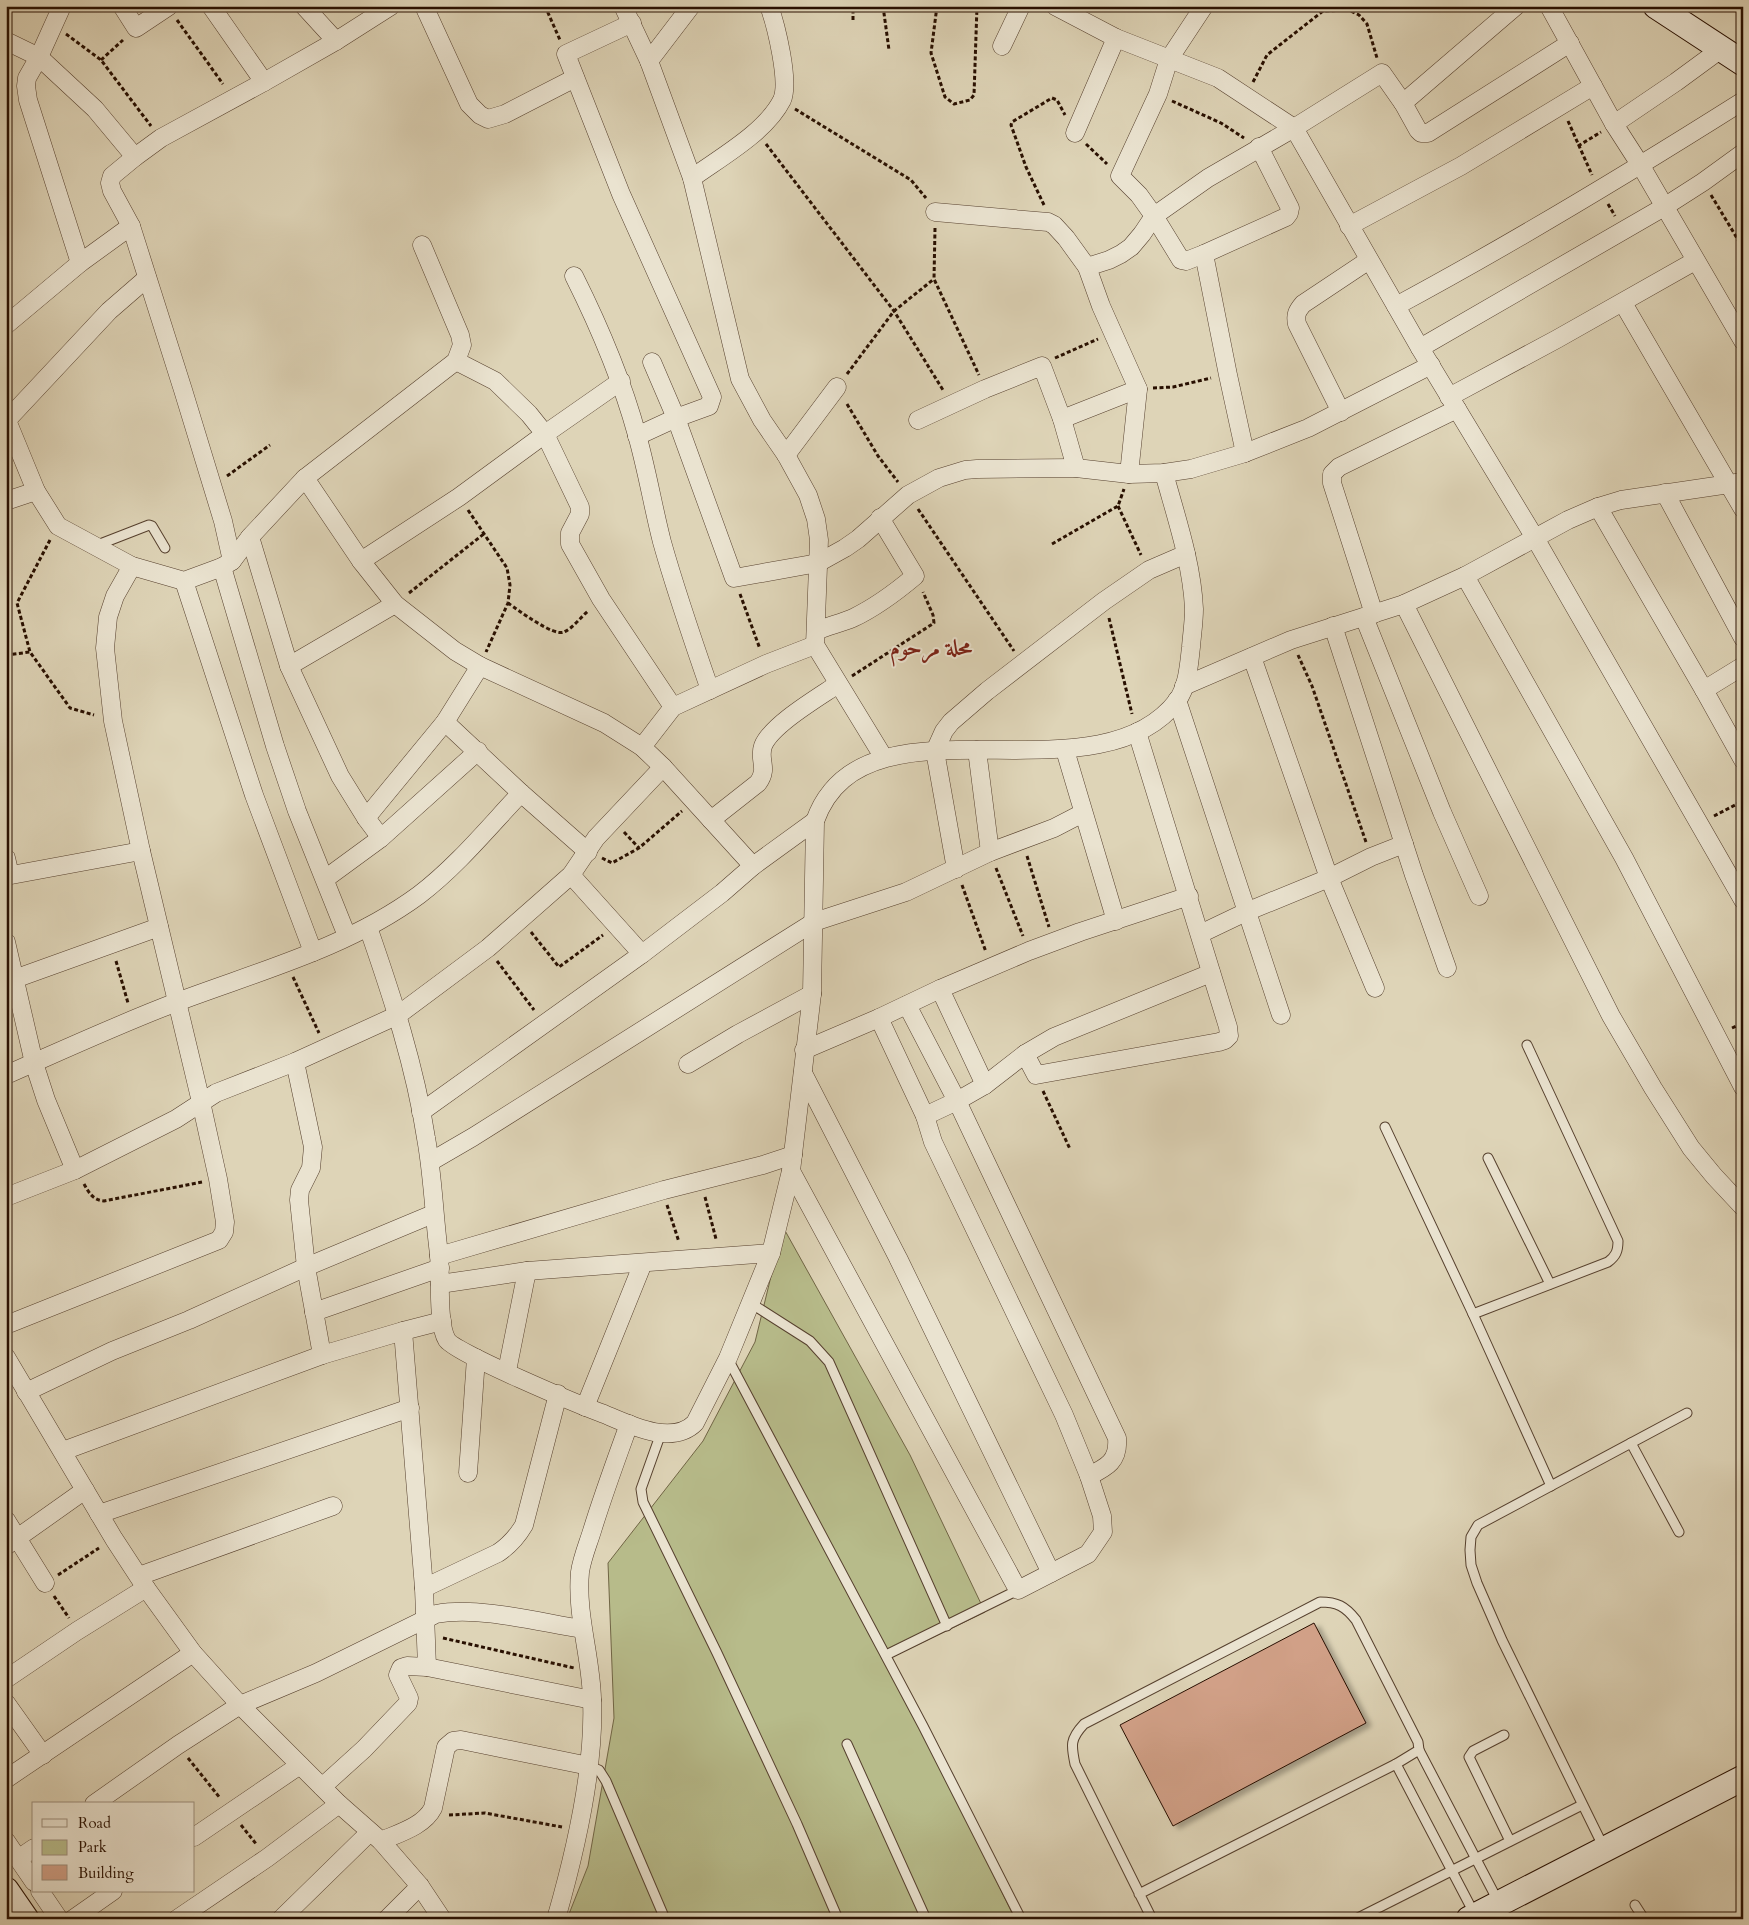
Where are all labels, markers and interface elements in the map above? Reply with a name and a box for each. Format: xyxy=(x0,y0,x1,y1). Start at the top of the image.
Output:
district label: محلة مرحوم xyxy=(890,633,973,667)
legend xyxy=(32,1802,195,1892)
text: Road xyxy=(78,1813,111,1833)
text: Park xyxy=(78,1837,107,1857)
text: Building xyxy=(78,1863,134,1883)

